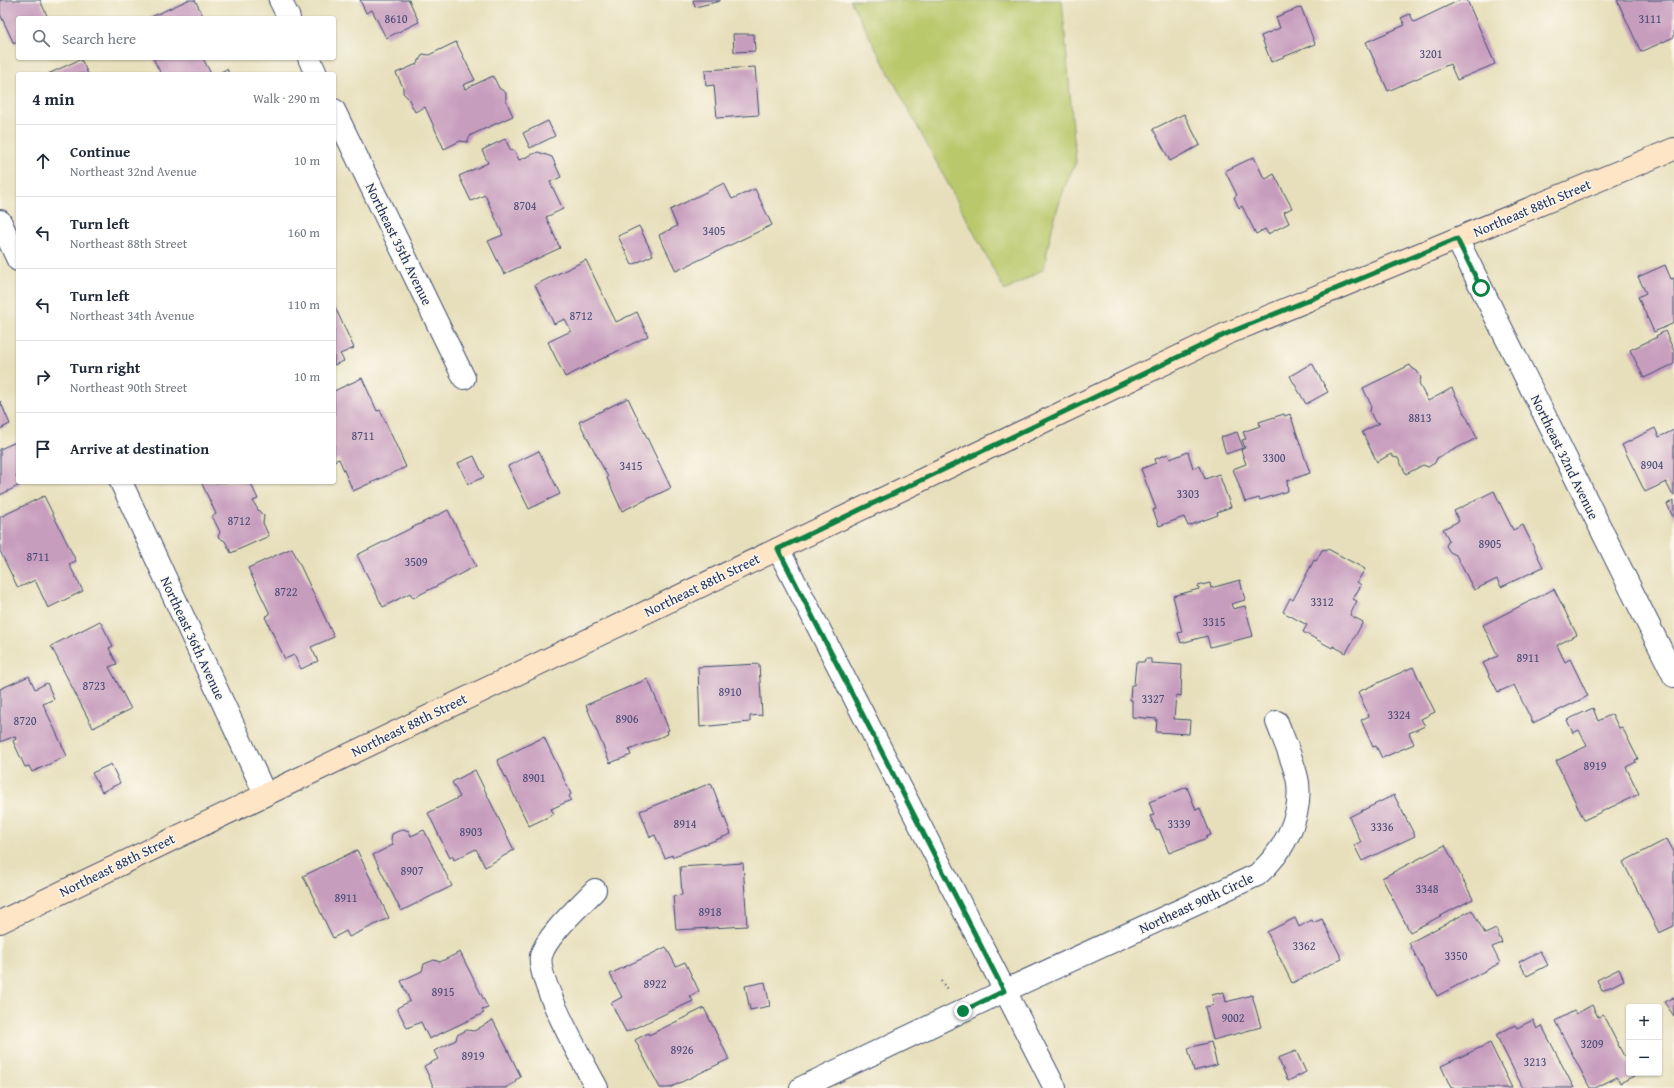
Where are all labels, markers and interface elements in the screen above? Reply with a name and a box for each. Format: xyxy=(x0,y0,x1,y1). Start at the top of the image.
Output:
house number: 8610 xyxy=(384,10,408,27)
house number: 3111 xyxy=(1638,10,1662,27)
search box xyxy=(16,16,336,60)
icon: search xyxy=(30,27,52,49)
text: Search here xyxy=(62,28,136,49)
house number: 3201 xyxy=(1419,45,1443,62)
text: 4 min xyxy=(32,86,74,111)
text: Walk · 290 m xyxy=(253,89,320,108)
text: Continue xyxy=(70,141,131,162)
icon: ahead xyxy=(32,150,54,172)
text: 10 m xyxy=(294,151,320,170)
text: Northeast 32nd Avenue xyxy=(70,162,197,181)
street label: Northeast 88th Street xyxy=(1470,174,1594,242)
street label: Northeast 35th Avenue xyxy=(361,179,438,309)
house number: 8704 xyxy=(513,197,537,214)
text: Turn left xyxy=(70,213,129,234)
icon: left xyxy=(32,222,54,244)
house number: 3405 xyxy=(702,222,726,239)
text: 160 m xyxy=(288,223,320,242)
text: Northeast 88th Street xyxy=(70,234,187,253)
route start xyxy=(1472,279,1490,297)
text: Turn left xyxy=(70,285,129,306)
icon: left xyxy=(32,294,54,316)
text: 110 m xyxy=(288,295,320,314)
text: Northeast 34th Avenue xyxy=(70,306,194,325)
house number: 8712 xyxy=(569,307,593,324)
text: Turn right xyxy=(70,357,141,378)
icon: right xyxy=(32,366,54,388)
text: 10 m xyxy=(294,367,320,386)
text: Northeast 90th Street xyxy=(70,378,187,397)
street label: Northeast 32nd Avenue xyxy=(1526,391,1604,523)
house number: 8813 xyxy=(1408,409,1432,426)
house number: 8711 xyxy=(351,427,375,444)
icon: arrive xyxy=(32,438,54,460)
text: Arrive at destination xyxy=(70,438,209,459)
house number: 3300 xyxy=(1262,449,1286,466)
house number: 8904 xyxy=(1640,456,1664,473)
house number: 3415 xyxy=(619,457,643,474)
house number: 3303 xyxy=(1176,485,1200,502)
house number: 8712 xyxy=(227,512,251,529)
house number: 8905 xyxy=(1478,535,1502,552)
house number: 8711 xyxy=(26,548,50,565)
street label: Northeast 88th Street xyxy=(641,548,763,622)
house number: 3509 xyxy=(404,553,428,570)
street label: Northeast 36th Avenue xyxy=(156,573,231,703)
house number: 8722 xyxy=(274,583,298,600)
house number: 3312 xyxy=(1310,593,1334,610)
house number: 3315 xyxy=(1202,613,1226,630)
house number: 8911 xyxy=(1516,649,1540,666)
house number: 8723 xyxy=(82,677,106,694)
house number: 8910 xyxy=(718,683,742,700)
street label: Northeast 88th Street xyxy=(348,688,470,762)
house number: 3327 xyxy=(1141,690,1165,707)
house number: 3324 xyxy=(1387,706,1411,723)
house number: 8906 xyxy=(615,710,639,727)
house number: 8720 xyxy=(13,712,37,729)
house number: 8919 xyxy=(1583,757,1607,774)
house number: 8901 xyxy=(522,769,546,786)
house number: 8914 xyxy=(673,815,697,832)
house number: 3339 xyxy=(1167,815,1191,832)
house number: 3336 xyxy=(1370,818,1394,835)
house number: 8903 xyxy=(459,823,483,840)
street label: Northeast 88th Street xyxy=(56,828,178,902)
house number: 8907 xyxy=(400,862,424,879)
street label: Northeast 90th Circle xyxy=(1135,867,1257,938)
house number: 3348 xyxy=(1415,880,1439,897)
house number: 8911 xyxy=(334,889,358,906)
house number: 8918 xyxy=(698,903,722,920)
house number: 3362 xyxy=(1292,937,1316,954)
house number: 3350 xyxy=(1444,947,1468,964)
house number: 8922 xyxy=(643,975,667,992)
house number: 8915 xyxy=(431,983,455,1000)
route end xyxy=(954,1002,972,1020)
map controls xyxy=(1626,1004,1662,1076)
button: + xyxy=(1626,1004,1662,1040)
house number: 9002 xyxy=(1221,1009,1245,1026)
house number: 3209 xyxy=(1580,1035,1604,1052)
button: − xyxy=(1626,1040,1662,1076)
house number: 8926 xyxy=(670,1041,694,1058)
house number: 8919 xyxy=(461,1047,485,1064)
house number: 3213 xyxy=(1523,1053,1547,1070)

